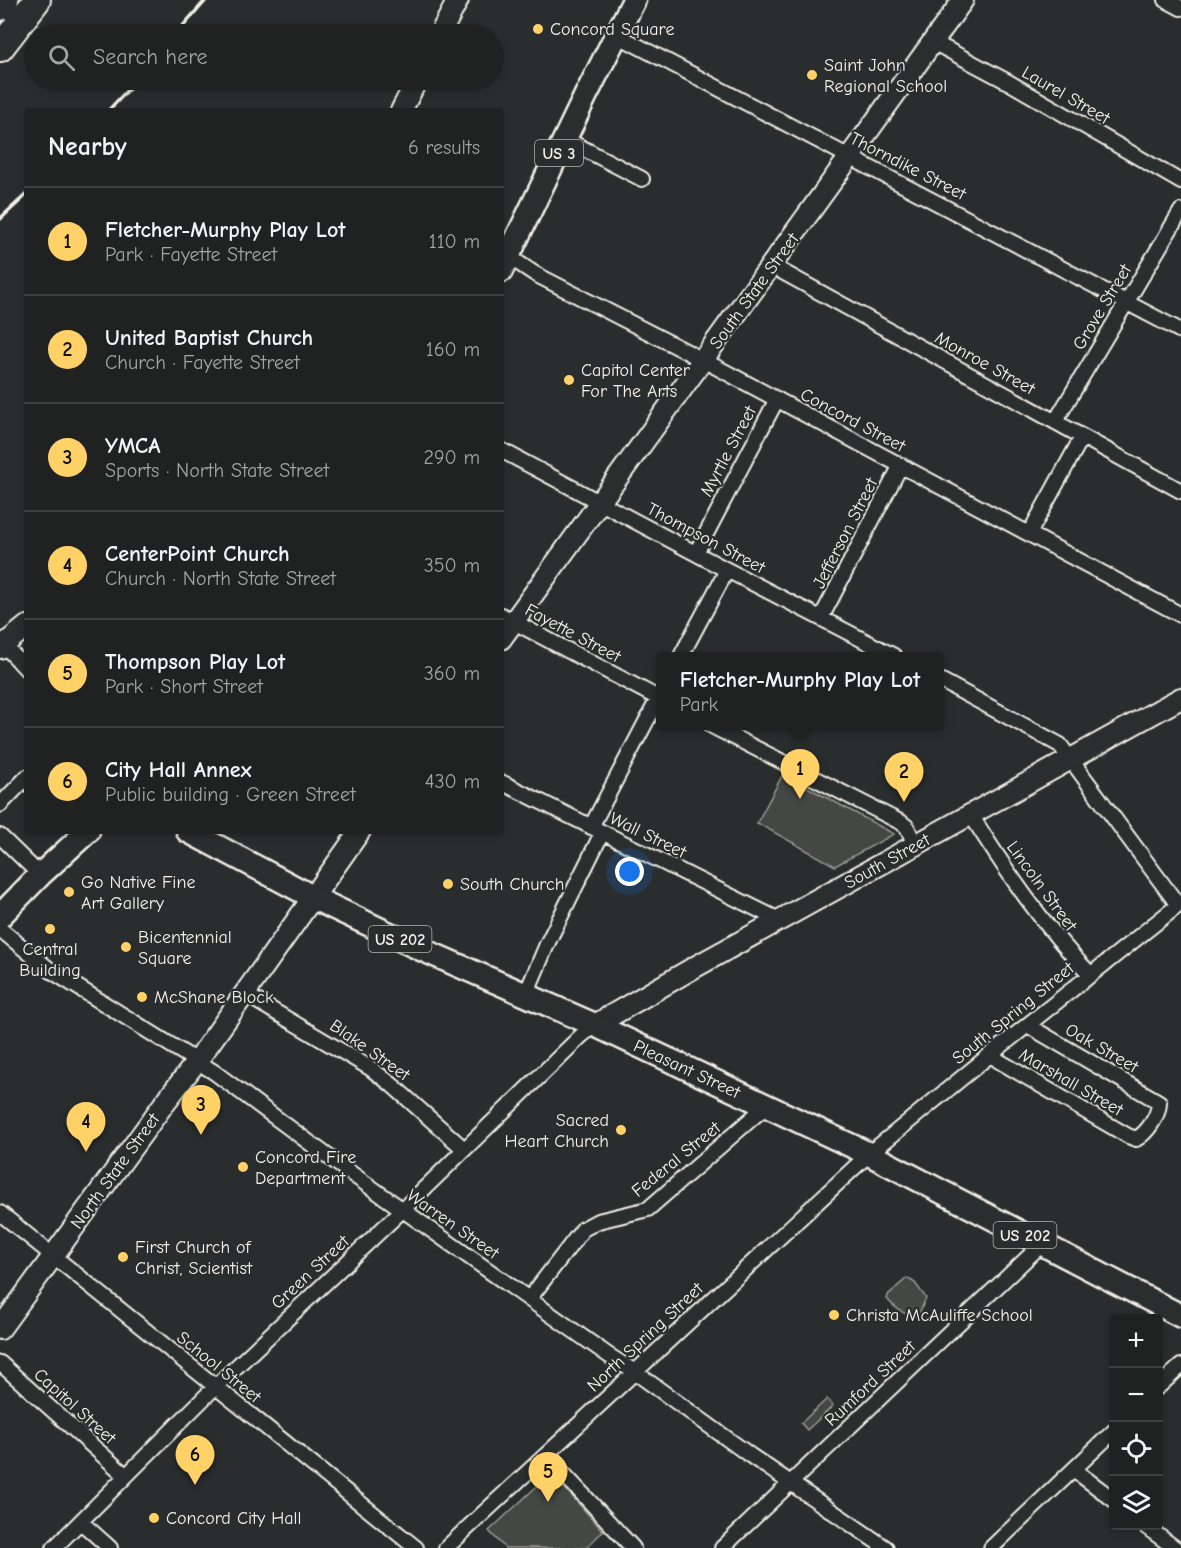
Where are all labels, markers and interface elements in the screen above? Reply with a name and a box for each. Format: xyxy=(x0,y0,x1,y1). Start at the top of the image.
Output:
place label: Concord Square xyxy=(550,19,674,40)
marker: Concord Square xyxy=(531,22,545,36)
search box xyxy=(24,24,504,90)
icon: search xyxy=(45,41,78,74)
text: Search here xyxy=(93,44,208,70)
place label: Saint John Regional School xyxy=(824,55,947,97)
street label: Laurel Street xyxy=(1018,62,1114,129)
marker: Saint John Regional School xyxy=(805,68,819,82)
street label: Thorndike Street xyxy=(846,128,970,205)
text: Nearby xyxy=(48,132,127,162)
text: 6 results xyxy=(408,136,480,159)
road number: US 3 xyxy=(535,140,583,166)
text: Fletcher-Murphy Play Lot xyxy=(105,217,345,243)
street label: South State Street xyxy=(705,229,804,353)
text: 1 xyxy=(64,230,71,253)
text: 110 m xyxy=(429,230,480,253)
text: Park · Fayette Street xyxy=(105,243,277,266)
street label: Grove Street xyxy=(1069,260,1137,354)
text: United Baptist Church xyxy=(105,325,313,351)
street label: Monroe Street xyxy=(931,327,1039,400)
text: 2 xyxy=(63,338,72,361)
text: 160 m xyxy=(426,338,480,361)
text: Church · Fayette Street xyxy=(105,351,300,374)
place label: Capitol Center For The Arts xyxy=(581,360,691,402)
marker: Capitol Center For The Arts xyxy=(562,373,576,387)
street label: Concord Street xyxy=(797,384,910,457)
street label: Myrtle Street xyxy=(696,402,761,500)
text: YMCA xyxy=(105,433,160,459)
text: 3 xyxy=(63,446,72,469)
text: 290 m xyxy=(424,446,480,469)
text: Sports · North State Street xyxy=(105,459,329,482)
street label: Jefferson Street xyxy=(809,474,883,592)
street label: Thompson Street xyxy=(643,498,769,579)
text: CenterPoint Church xyxy=(105,541,290,567)
text: 4 xyxy=(63,554,72,577)
text: 350 m xyxy=(424,554,480,577)
text: Church · North State Street xyxy=(105,567,336,590)
street label: Fayette Street xyxy=(521,599,625,668)
text: Thompson Play Lot xyxy=(105,649,285,675)
popup xyxy=(656,652,944,730)
text: 5 xyxy=(62,662,73,685)
text: 360 m xyxy=(424,662,480,685)
text: Fletcher-Murphy Play Lot xyxy=(680,667,920,693)
text: Park · Short Street xyxy=(105,675,263,698)
text: Park xyxy=(680,693,718,716)
pin: 1 xyxy=(780,750,820,799)
pin: 2 xyxy=(884,752,924,802)
text: City Hall Annex xyxy=(105,757,251,783)
text: 6 xyxy=(62,770,73,793)
text: 430 m xyxy=(425,770,480,793)
text: Public building · Green Street xyxy=(105,783,356,806)
street label: Wall Street xyxy=(606,808,690,863)
street label: South Street xyxy=(841,829,934,894)
street label: Lincoln Street xyxy=(1002,837,1082,936)
your location xyxy=(615,857,644,886)
place label: Go Native Fine Art Gallery xyxy=(81,872,195,914)
place label: South Church xyxy=(460,874,564,895)
marker: South Church xyxy=(441,877,455,891)
marker: Go Native Fine Art Gallery xyxy=(62,885,76,899)
marker: Central Building xyxy=(43,922,57,936)
road number: US 202 xyxy=(368,926,432,952)
place label: Bicentennial Square xyxy=(138,927,232,969)
place label: Central Building xyxy=(19,939,81,981)
marker: Bicentennial Square xyxy=(119,940,133,954)
street label: South Spring Street xyxy=(948,957,1079,1069)
place label: McShane Block xyxy=(154,987,274,1008)
marker: McShane Block xyxy=(135,990,149,1004)
street label: Blake Street xyxy=(326,1015,414,1086)
street label: Oak Street xyxy=(1062,1019,1143,1078)
street label: Pleasant Street xyxy=(630,1036,744,1104)
street label: Marshall Street xyxy=(1015,1044,1127,1121)
pin: 3 xyxy=(182,1086,220,1135)
pin: 4 xyxy=(66,1102,106,1152)
street label: North State Street xyxy=(66,1109,165,1233)
place label: Sacred Heart Church xyxy=(505,1110,609,1152)
street label: Federal Street xyxy=(628,1117,726,1202)
marker: Sacred Heart Church xyxy=(614,1123,628,1137)
place label: Concord Fire Department xyxy=(255,1147,356,1189)
marker: Concord Fire Department xyxy=(236,1160,250,1174)
street label: Warren Street xyxy=(403,1185,504,1264)
road number: US 202 xyxy=(994,1222,1056,1248)
street label: Green Street xyxy=(267,1230,354,1314)
place label: First Church of Christ, Scientist xyxy=(135,1237,253,1279)
marker: First Church of Christ, Scientist xyxy=(116,1250,130,1264)
street label: North Spring Street xyxy=(583,1278,708,1396)
place label: Christa McAuliffe School xyxy=(846,1305,1033,1326)
marker: Christa McAuliffe School xyxy=(827,1308,841,1322)
map controls xyxy=(1109,1314,1163,1530)
button: + xyxy=(1109,1314,1163,1368)
street label: School Street xyxy=(172,1327,266,1408)
street label: Rumford Street xyxy=(821,1335,921,1431)
street label: Capitol Street xyxy=(29,1364,121,1449)
button: − xyxy=(1109,1368,1163,1422)
button: locate xyxy=(1109,1422,1163,1476)
pin: 6 xyxy=(176,1436,214,1485)
pin: 5 xyxy=(528,1452,568,1502)
button: layers xyxy=(1109,1476,1163,1530)
place label: Concord City Hall xyxy=(166,1508,301,1529)
marker: Concord City Hall xyxy=(147,1511,161,1525)

